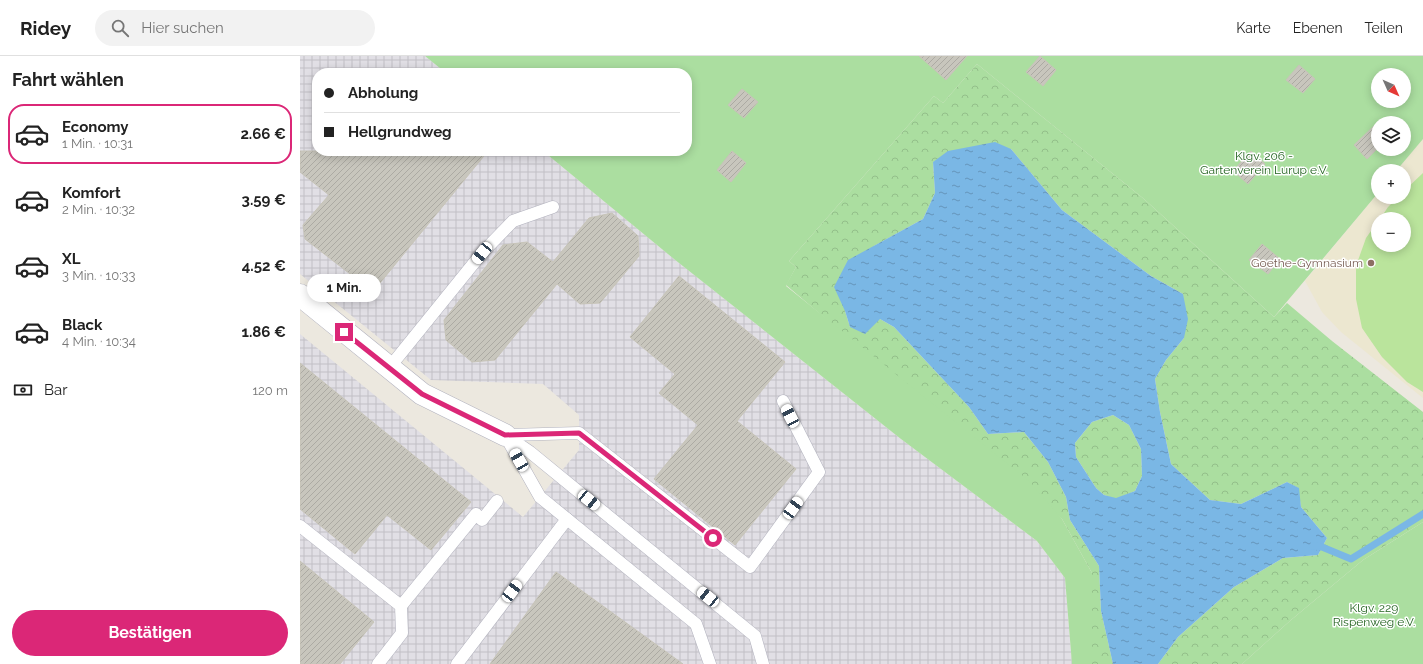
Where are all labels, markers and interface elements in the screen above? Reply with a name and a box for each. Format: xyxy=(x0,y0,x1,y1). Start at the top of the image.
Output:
search box xyxy=(95,10,375,46)
text: Ridey xyxy=(20,17,71,39)
icon: search xyxy=(109,17,131,39)
text: Hier suchen xyxy=(141,19,224,37)
text: Karte xyxy=(1236,20,1271,36)
text: Ebenen xyxy=(1293,20,1343,36)
text: Teilen xyxy=(1365,20,1403,36)
north arrow xyxy=(1371,68,1411,108)
map controls xyxy=(1371,68,1411,252)
text: Fahrt wählen xyxy=(12,69,124,90)
text: Abholung xyxy=(348,84,418,102)
icon: car xyxy=(14,116,50,152)
button: layers xyxy=(1371,116,1411,156)
text: Economy xyxy=(62,118,129,136)
text: Hellgrundweg xyxy=(348,123,452,141)
text: 2.66 € xyxy=(240,125,286,143)
text: 1 Min. · 10:31 xyxy=(62,136,133,151)
park label: Klgv. 206 - Gartenverein Lurup e.V. xyxy=(1200,149,1328,177)
button: + xyxy=(1371,164,1411,204)
icon: car xyxy=(14,182,50,218)
text: Komfort xyxy=(62,184,121,202)
text: 3.59 € xyxy=(242,191,286,209)
text: 2 Min. · 10:32 xyxy=(62,202,135,217)
button: − xyxy=(1371,212,1411,252)
car xyxy=(470,240,494,266)
icon: car xyxy=(14,248,50,284)
text: XL xyxy=(62,250,80,268)
place label: Goethe-Gymnasium xyxy=(1251,256,1363,270)
text: 4.52 € xyxy=(242,257,286,275)
marker: Goethe-Gymnasium xyxy=(1366,258,1376,268)
text: 3 Min. · 10:33 xyxy=(62,268,135,283)
callout: 1 Min. xyxy=(307,274,381,302)
text: 1 Min. xyxy=(327,280,361,295)
icon: car xyxy=(14,314,50,350)
text: Black xyxy=(62,316,102,334)
text: 1.86 € xyxy=(241,323,286,341)
route end xyxy=(335,323,353,341)
text: 4 Min. · 10:34 xyxy=(62,334,136,349)
icon: cash xyxy=(12,379,34,401)
text: Bar xyxy=(44,381,67,399)
text: 120 m xyxy=(252,383,288,398)
car xyxy=(779,403,801,429)
car xyxy=(508,447,530,473)
car xyxy=(576,488,602,512)
car xyxy=(781,495,805,521)
route start xyxy=(704,529,722,547)
car xyxy=(500,578,524,604)
car xyxy=(695,585,721,609)
park label: Klgv. 229 Rispenweg e.V. xyxy=(1333,601,1415,629)
button: Bestätigen xyxy=(12,610,288,656)

